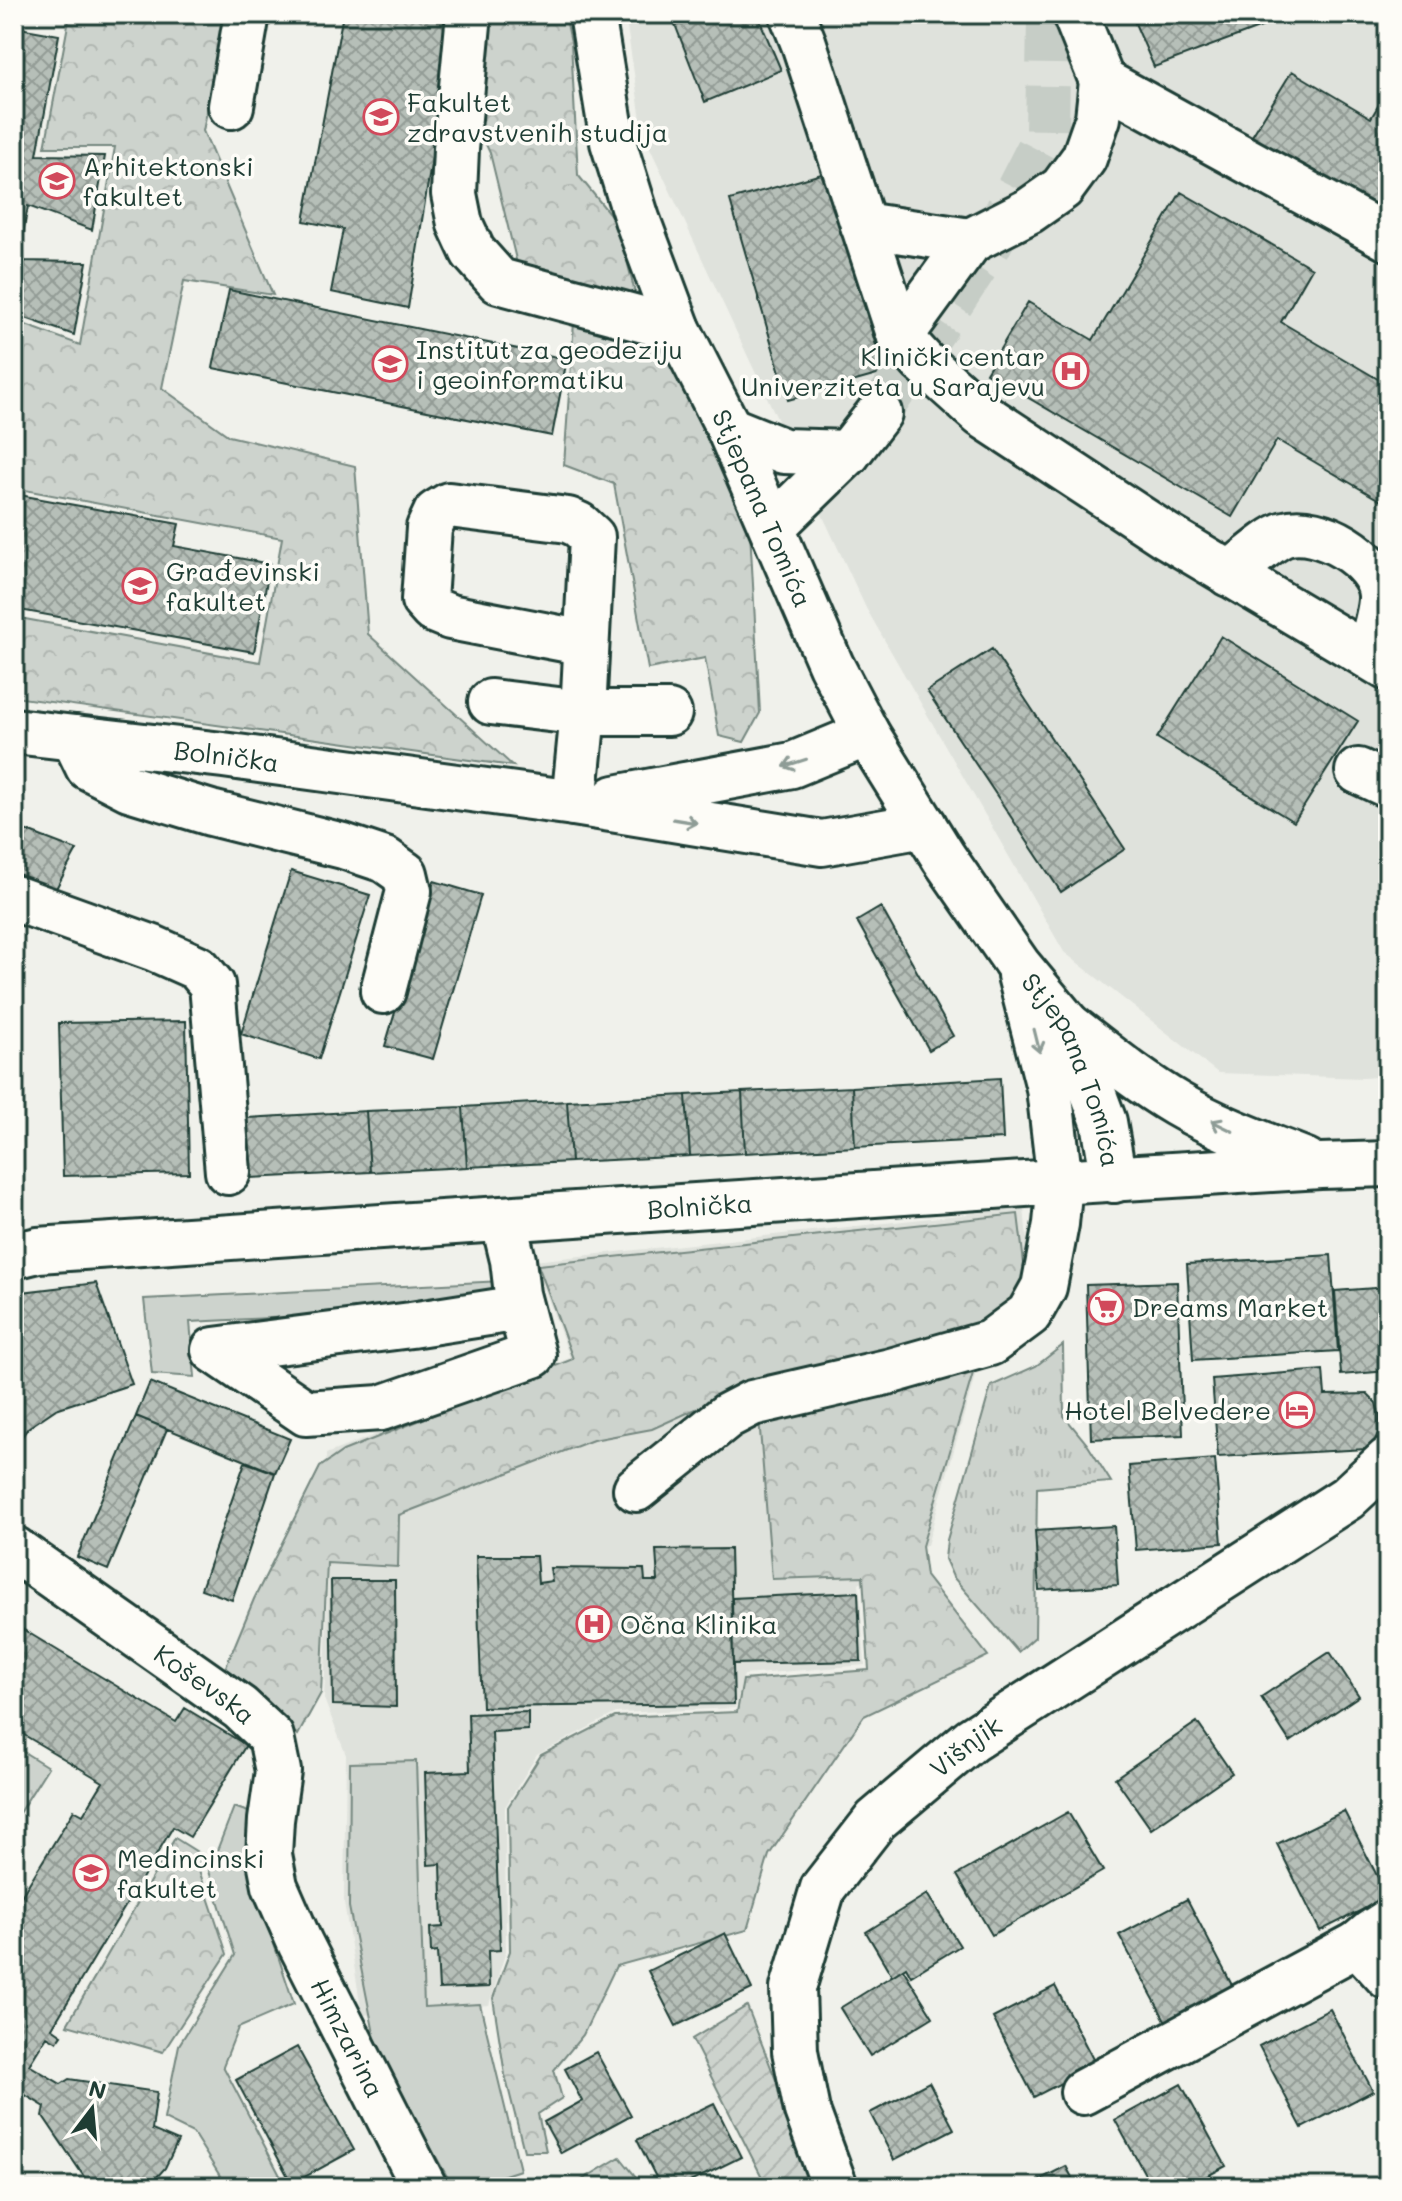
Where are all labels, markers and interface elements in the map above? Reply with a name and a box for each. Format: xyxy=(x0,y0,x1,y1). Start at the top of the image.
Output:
place label: Fakultet zdravstvenih studija xyxy=(407,85,668,149)
school or university icon: Fakultet zdravstvenih studija xyxy=(362,98,400,136)
place label: Arhitektonski fakultet xyxy=(83,149,254,213)
school or university icon: Arhitektonski fakultet xyxy=(38,162,76,200)
place label: Institut za geodeziju i geoinformatiku xyxy=(416,332,683,396)
place label: Klinički centar Univerziteta u Sarajevu xyxy=(741,339,1045,403)
school or university icon: Institut za geodeziju i geoinformatiku xyxy=(371,345,409,383)
hospital icon: Klinički centar Univerziteta u Sarajevu xyxy=(1052,352,1090,390)
street label: Stjepana Tomića xyxy=(705,403,821,612)
place label: Građevinski fakultet xyxy=(166,554,320,618)
school or university icon: Građevinski fakultet xyxy=(121,567,159,605)
street label: Bolnička xyxy=(172,732,281,780)
one-way arrow xyxy=(783,756,808,771)
one-way arrow xyxy=(672,814,698,829)
street label: Stjepana Tomića xyxy=(1014,966,1128,1170)
one-way arrow xyxy=(1030,1028,1045,1053)
one-way arrow xyxy=(1210,1118,1234,1133)
street label: Bolnička xyxy=(646,1185,754,1226)
supermarket icon: Dreams Market xyxy=(1087,1288,1125,1326)
place label: Dreams Market xyxy=(1132,1290,1328,1324)
hotel icon: Hotel Belvedere xyxy=(1278,1391,1316,1429)
place label: Hotel Belvedere xyxy=(1064,1393,1271,1427)
hospital icon: Očna Klinika xyxy=(575,1605,613,1643)
place label: Očna Klinika xyxy=(620,1607,777,1641)
street label: Koševska xyxy=(148,1636,263,1731)
street label: Višnjik xyxy=(922,1708,1008,1785)
place label: Medincinski fakultet xyxy=(117,1841,265,1905)
school or university icon: Medincinski fakultet xyxy=(72,1854,110,1892)
street label: Himzarina xyxy=(304,1972,393,2103)
north arrow xyxy=(52,2069,132,2149)
text: N xyxy=(86,2073,110,2106)

